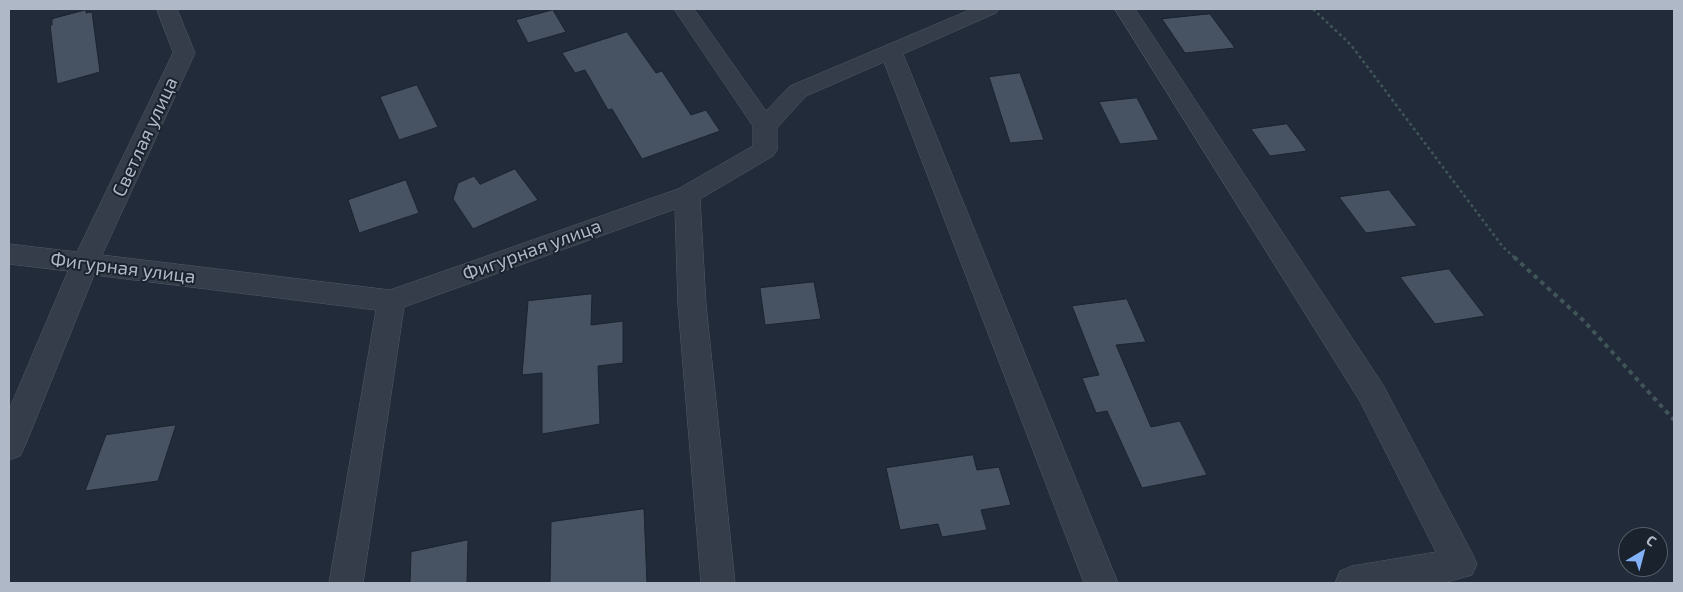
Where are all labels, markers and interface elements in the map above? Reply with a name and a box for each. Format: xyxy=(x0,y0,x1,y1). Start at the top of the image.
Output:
street label: Светлая улица xyxy=(107,74,183,200)
street label: Фигурная улица xyxy=(460,214,604,286)
street label: Фигурная улица xyxy=(49,248,197,288)
north arrow xyxy=(1618,527,1668,577)
text: С xyxy=(1643,531,1660,550)

